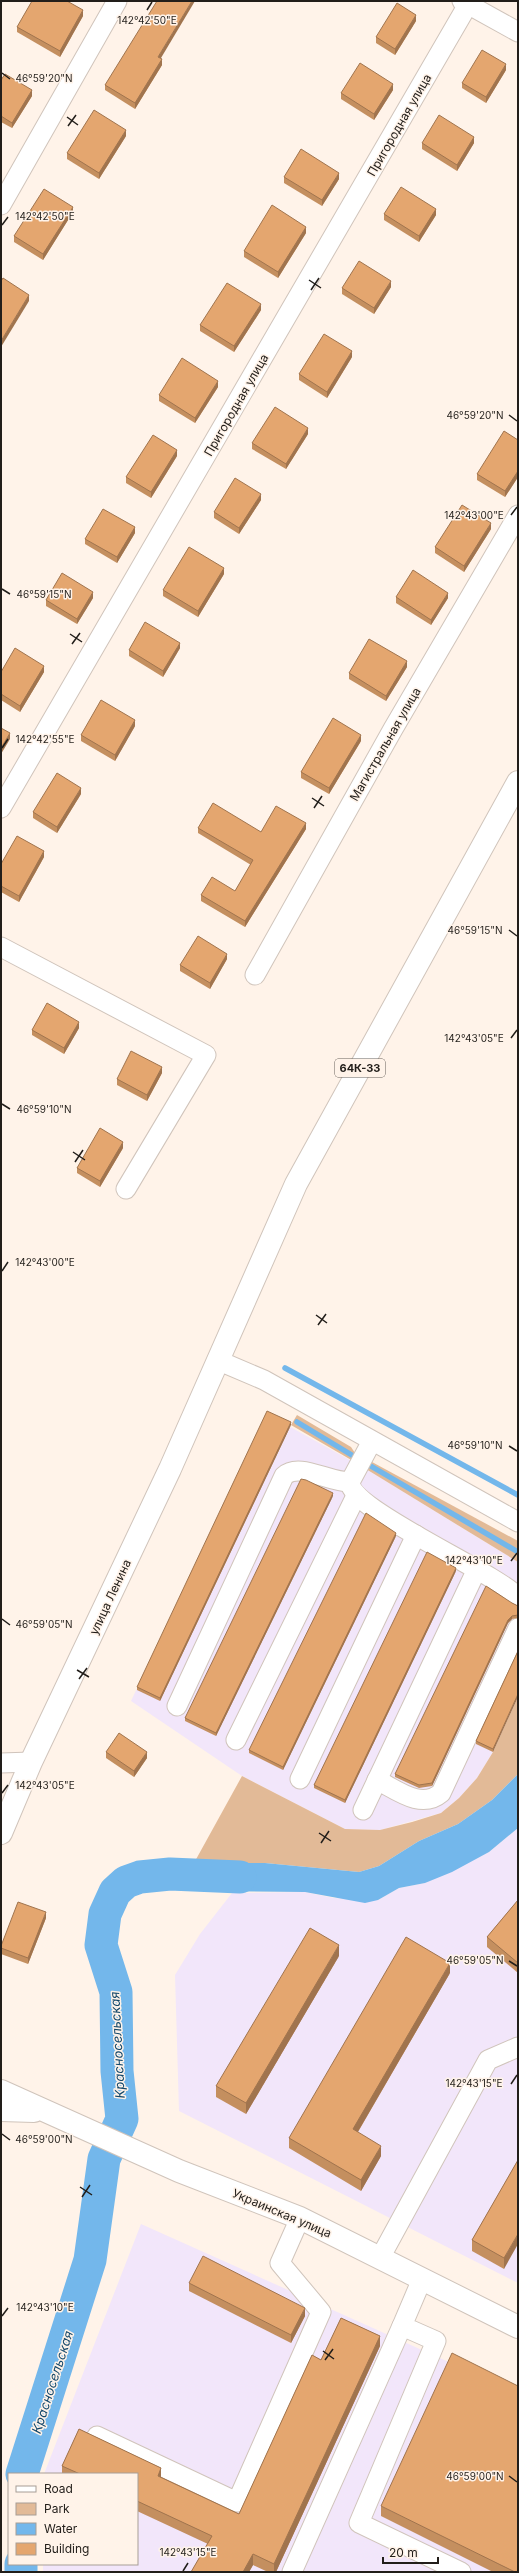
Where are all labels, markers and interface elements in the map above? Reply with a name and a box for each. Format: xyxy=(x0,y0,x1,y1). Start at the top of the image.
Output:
text: 142°42'50"E xyxy=(117,14,177,26)
street label: Пригородная улица xyxy=(364,71,434,179)
text: 46°59'20"N xyxy=(15,72,73,84)
text: 142°42'50"E xyxy=(15,210,75,222)
street label: Пригородная улица xyxy=(201,351,271,459)
text: 46°59'20"N xyxy=(446,409,504,421)
text: 142°43'00"E xyxy=(444,509,504,521)
text: 46°59'15"N xyxy=(17,588,71,600)
street label: Магистральная улица xyxy=(346,685,424,803)
text: 142°42'55"E xyxy=(15,733,75,745)
text: 46°59'15"N xyxy=(448,924,502,936)
text: 142°43'05"E xyxy=(444,1032,504,1044)
road number: 64К-33 xyxy=(335,1059,385,1077)
text: 46°59'10"N xyxy=(16,1103,72,1115)
text: 142°43'00"E xyxy=(15,1256,75,1268)
text: 46°59'10"N xyxy=(447,1439,503,1451)
text: 142°43'10"E xyxy=(445,1554,503,1566)
street label: улица Ленина xyxy=(86,1557,134,1637)
text: 46°59'05"N xyxy=(15,1618,73,1630)
text: 142°43'05"E xyxy=(15,1779,75,1791)
text: 46°59'05"N xyxy=(446,1954,504,1966)
water label: Красносельская xyxy=(106,1991,128,2099)
text: 142°43'15"E xyxy=(445,2077,503,2089)
text: 46°59'00"N xyxy=(15,2133,73,2145)
street label: Украинская улица xyxy=(230,2185,334,2241)
text: 142°43'10"E xyxy=(16,2301,74,2313)
water label: Красносельская xyxy=(28,2329,76,2435)
text: 46°59'00"N xyxy=(446,2470,504,2482)
legend xyxy=(8,2473,138,2565)
text: Road xyxy=(44,2481,73,2496)
text: Park xyxy=(44,2501,70,2516)
text: Water xyxy=(44,2521,78,2536)
scale bar xyxy=(383,2539,438,2565)
text: Building xyxy=(44,2541,89,2556)
text: 20 m xyxy=(389,2545,418,2560)
text: 142°43'15"E xyxy=(159,2546,217,2558)

